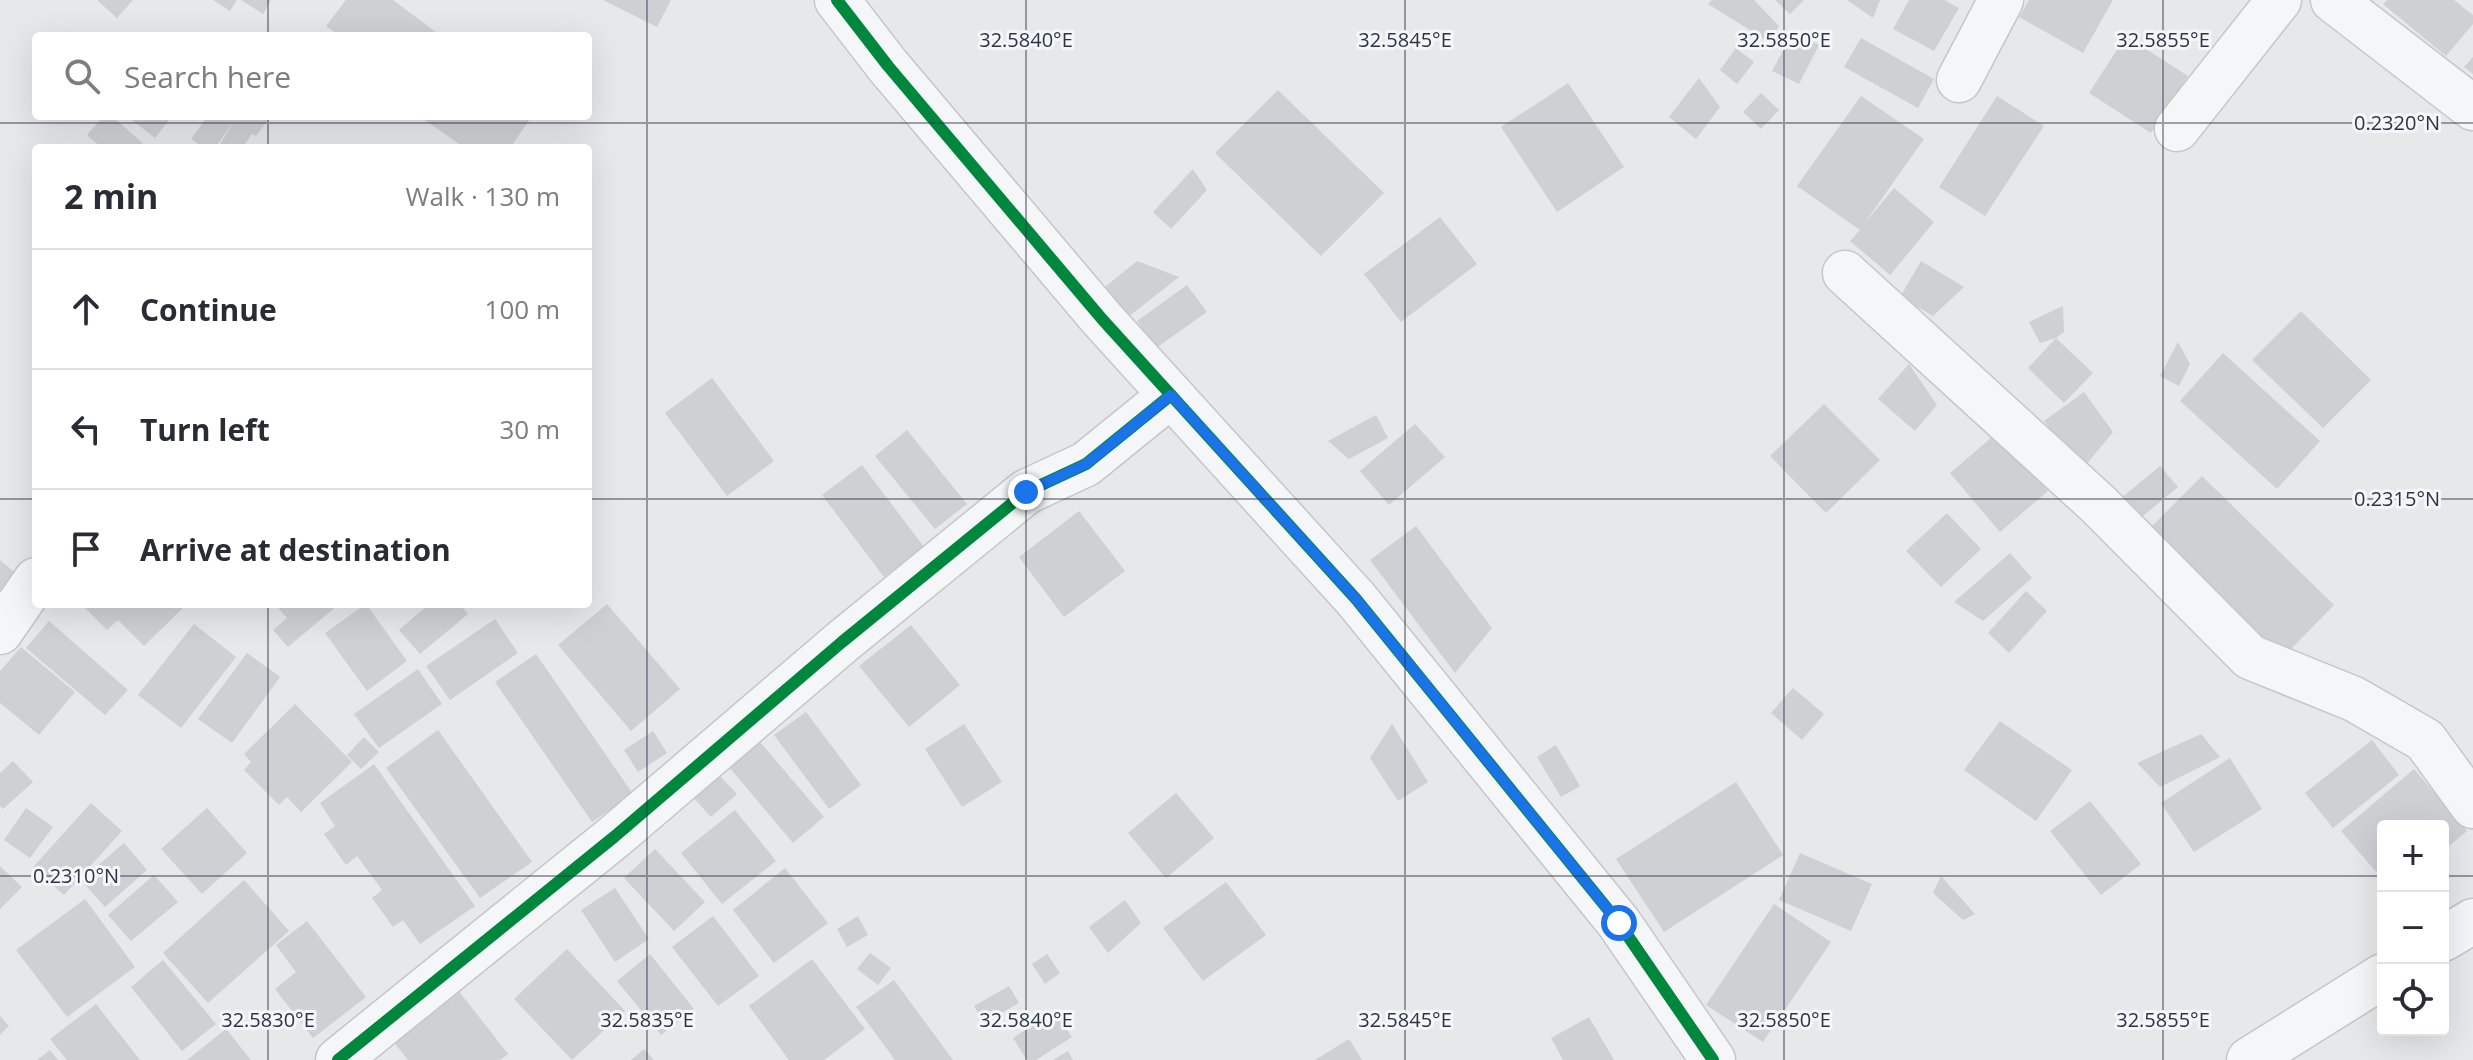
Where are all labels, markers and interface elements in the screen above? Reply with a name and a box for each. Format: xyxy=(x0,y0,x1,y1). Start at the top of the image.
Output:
text: 32.5840°E xyxy=(979,26,1073,53)
text: 32.5845°E xyxy=(1358,26,1452,53)
text: 32.5850°E xyxy=(1737,26,1831,53)
text: 32.5855°E xyxy=(2116,26,2210,53)
search box xyxy=(32,32,592,120)
icon: search xyxy=(60,54,104,98)
text: Search here xyxy=(124,56,291,97)
text: 0.2320°N xyxy=(2354,109,2440,136)
text: 2 min xyxy=(64,173,158,219)
text: Walk · 130 m xyxy=(406,178,560,214)
icon: ahead xyxy=(64,287,108,331)
text: Continue xyxy=(140,289,277,330)
text: 100 m xyxy=(485,291,560,327)
icon: left xyxy=(64,407,108,451)
text: Turn left xyxy=(140,409,270,450)
text: 30 m xyxy=(499,411,560,447)
route end xyxy=(1008,474,1044,510)
text: 0.2315°N xyxy=(2354,485,2440,512)
icon: arrive xyxy=(64,527,108,571)
text: Arrive at destination xyxy=(140,529,451,570)
map controls xyxy=(2377,820,2449,1036)
button: + xyxy=(2377,820,2449,892)
text: 0.2310°N xyxy=(33,862,119,889)
button: − xyxy=(2377,892,2449,964)
route start xyxy=(1601,905,1637,941)
button: locate xyxy=(2377,964,2449,1036)
text: 32.5830°E xyxy=(221,1006,315,1033)
text: 32.5835°E xyxy=(600,1006,694,1033)
text: 32.5840°E xyxy=(979,1006,1073,1033)
text: 32.5845°E xyxy=(1358,1006,1452,1033)
text: 32.5850°E xyxy=(1737,1006,1831,1033)
text: 32.5855°E xyxy=(2116,1006,2210,1033)

